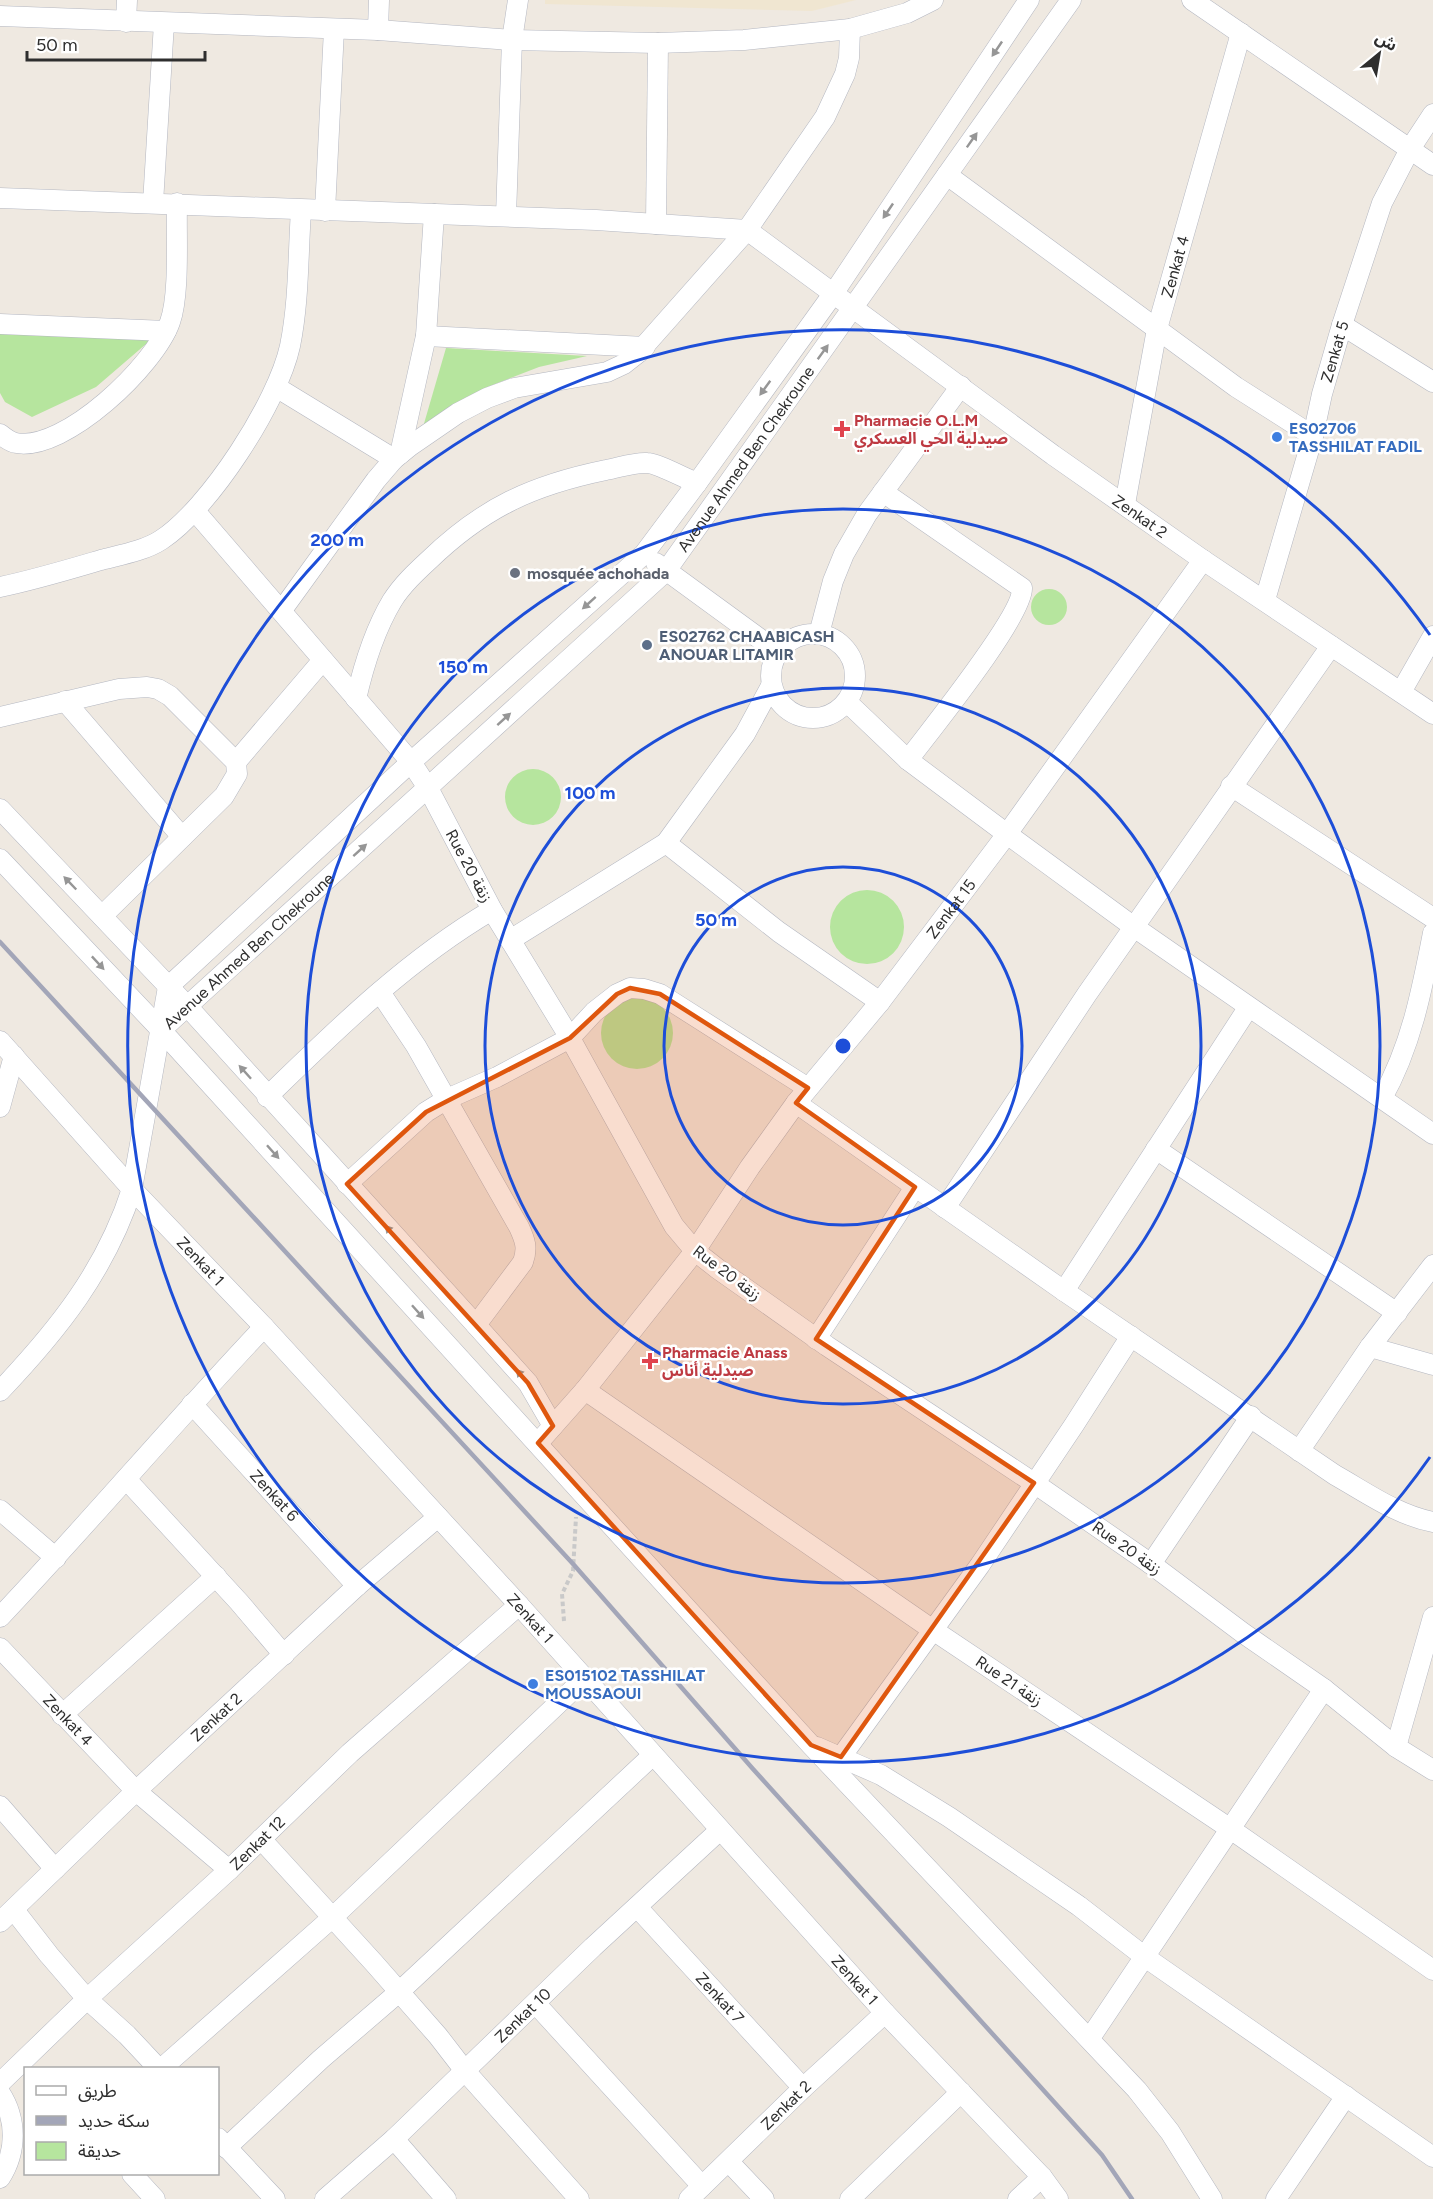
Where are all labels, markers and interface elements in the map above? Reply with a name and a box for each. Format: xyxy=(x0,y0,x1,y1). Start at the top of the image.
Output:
scale bar xyxy=(27,24,206,62)
north arrow xyxy=(1349,24,1409,84)
text: ش xyxy=(1372,28,1401,55)
text: 50 m xyxy=(36,34,78,56)
one-way arrow xyxy=(991,40,1002,57)
one-way arrow xyxy=(965,133,977,148)
one-way arrow xyxy=(883,203,894,219)
street label: Zenkat 4 xyxy=(1157,233,1193,300)
street label: Zenkat 5 xyxy=(1316,319,1352,384)
one-way arrow xyxy=(817,344,829,360)
street label: Avenue Ahmed Ben Chekroune xyxy=(673,362,818,555)
one-way arrow xyxy=(759,380,771,396)
place label: Pharmacie O.L.M صيدلية الحي العسكري xyxy=(854,411,1008,451)
place label: ES02706 TASSHILAT FADIL xyxy=(1289,419,1422,456)
marker: Pharmacie O.L.M صيدلية الحي العسكري xyxy=(835,422,849,436)
marker: ES02706 TASSHILAT FADIL xyxy=(1270,430,1284,444)
street label: Zenkat 2 xyxy=(1109,490,1171,542)
text: 200 m xyxy=(310,529,364,551)
place label: mosquée achohada xyxy=(527,564,669,583)
marker: mosquée achohada xyxy=(508,566,522,580)
one-way arrow xyxy=(582,596,597,609)
place label: ES02762 CHAABICASH ANOUAR LITAMIR xyxy=(659,627,835,664)
marker: ES02762 CHAABICASH ANOUAR LITAMIR xyxy=(640,638,654,652)
text: 150 m xyxy=(438,656,488,678)
one-way arrow xyxy=(496,713,511,726)
text: 100 m xyxy=(565,782,615,804)
street label: Rue 20 زنقة xyxy=(442,826,496,906)
one-way arrow xyxy=(352,844,367,857)
street label: Avenue Ahmed Ben Chekroune xyxy=(159,868,338,1033)
one-way arrow xyxy=(63,875,77,890)
street label: Zenkat 15 xyxy=(922,875,979,942)
text: 50 m xyxy=(695,909,737,931)
one-way arrow xyxy=(90,955,104,969)
centre of rings xyxy=(833,1036,853,1056)
one-way arrow xyxy=(239,1065,252,1080)
one-way arrow xyxy=(265,1145,279,1159)
one-way arrow xyxy=(385,1225,398,1240)
street label: Zenkat 1 xyxy=(173,1233,229,1289)
street label: Rue 20 زنقة xyxy=(689,1241,765,1305)
one-way arrow xyxy=(411,1304,425,1319)
place label: Pharmacie Anass صيدلية أناس xyxy=(662,1343,788,1380)
marker: Pharmacie Anass صيدلية أناس xyxy=(643,1354,657,1368)
one-way arrow xyxy=(516,1369,529,1384)
street label: Zenkat 6 xyxy=(246,1465,303,1525)
street label: Rue 20 زنقة xyxy=(1089,1517,1165,1579)
street label: Zenkat 1 xyxy=(503,1589,558,1647)
street label: Rue 21 زنقة xyxy=(972,1652,1046,1710)
place label: ES015102 TASSHILAT MOUSSAOUI xyxy=(545,1666,706,1703)
marker: ES015102 TASSHILAT MOUSSAOUI xyxy=(526,1677,540,1691)
street label: Zenkat 2 xyxy=(187,1688,245,1745)
street label: Zenkat 4 xyxy=(39,1690,97,1749)
street label: Zenkat 12 xyxy=(226,1812,289,1874)
street label: Zenkat 1 xyxy=(828,1951,882,2009)
street label: Zenkat 7 xyxy=(692,1968,748,2027)
street label: Zenkat 10 xyxy=(490,1984,555,2046)
legend xyxy=(24,2067,219,2175)
street label: Zenkat 2 xyxy=(757,2076,815,2133)
text: طريق xyxy=(78,2080,117,2102)
text: سكة حديد xyxy=(78,2110,150,2132)
text: حديقة xyxy=(78,2140,121,2162)

